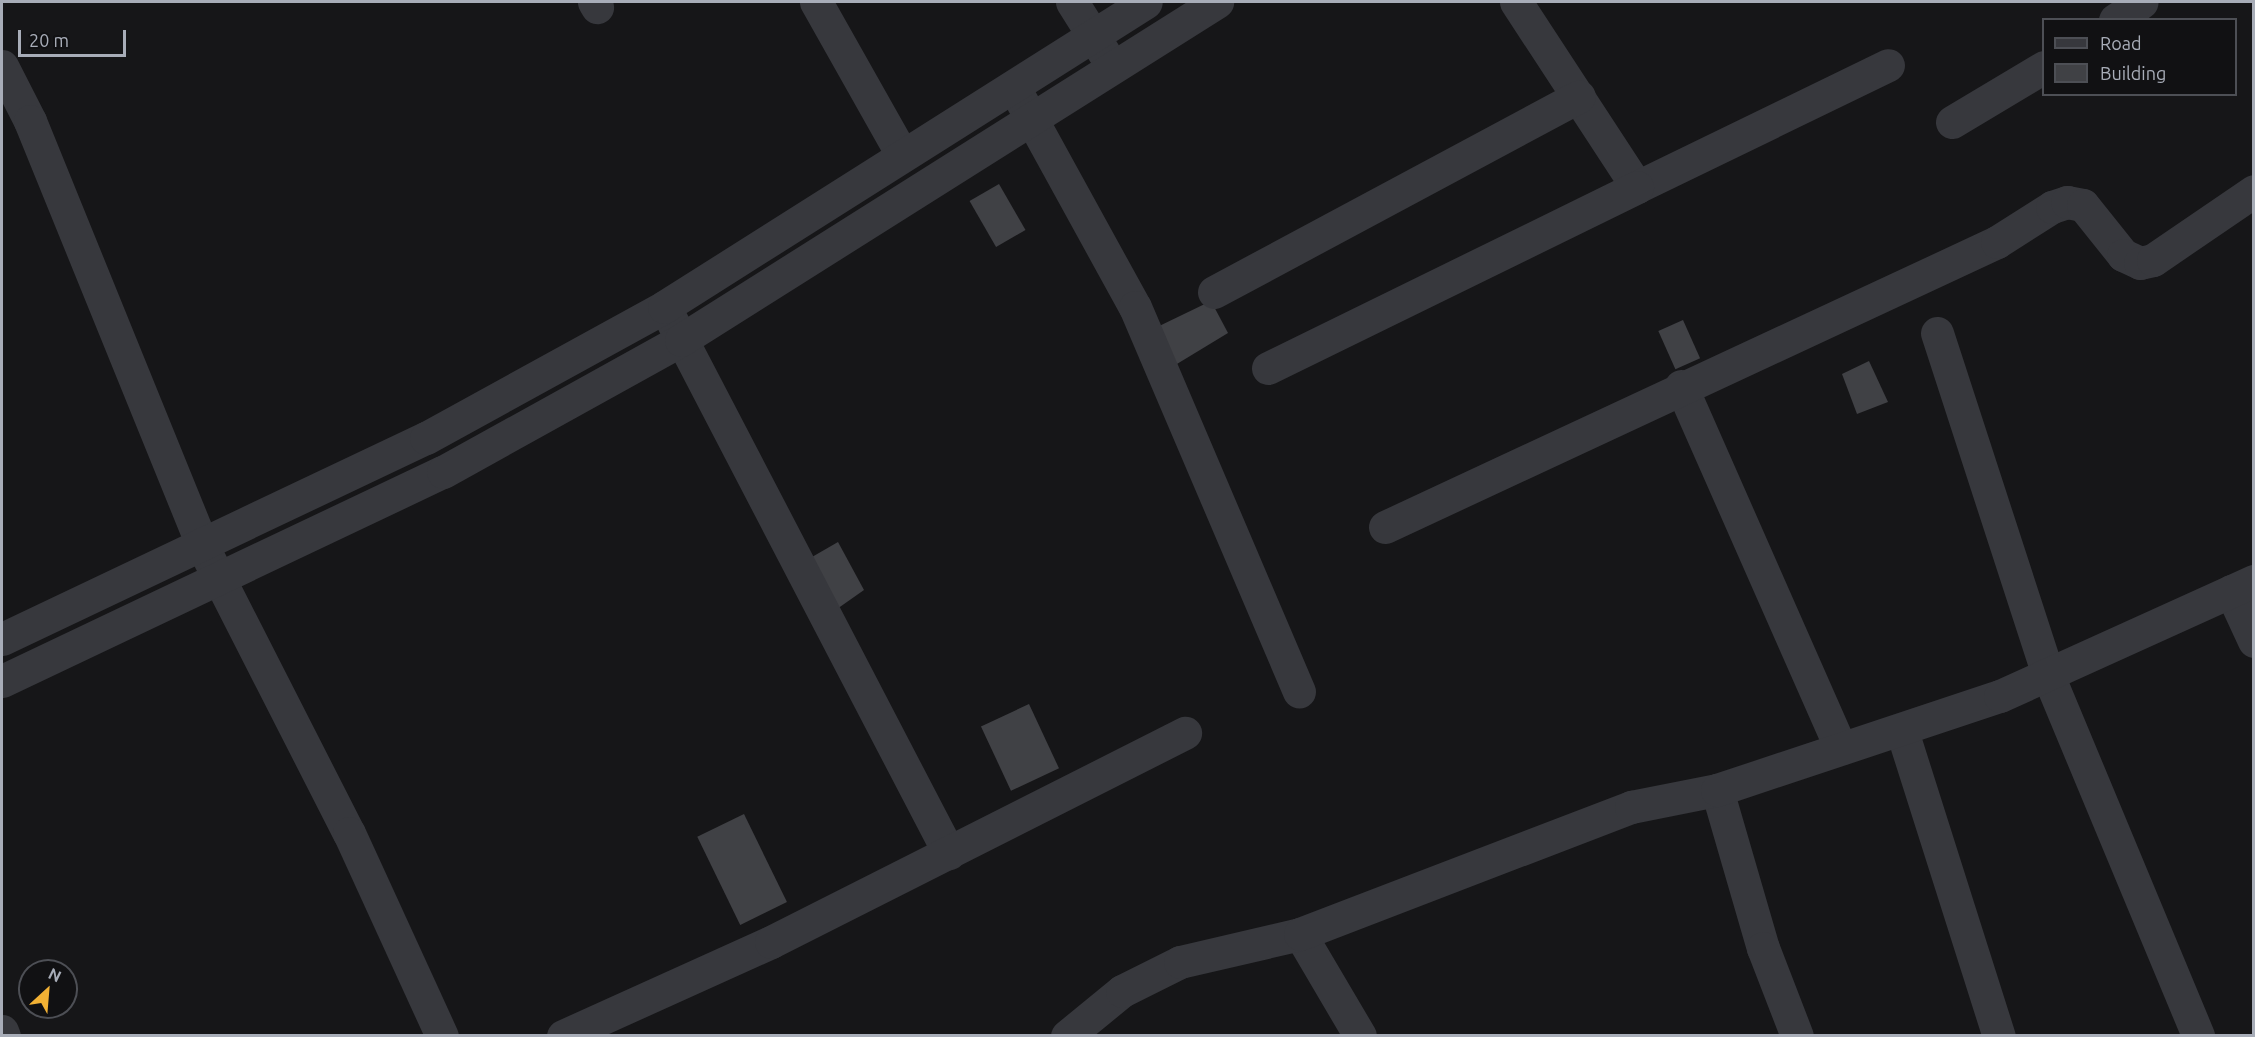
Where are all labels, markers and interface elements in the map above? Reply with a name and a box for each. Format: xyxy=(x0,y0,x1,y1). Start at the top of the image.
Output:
scale bar xyxy=(21,18,129,56)
legend xyxy=(2042,18,2237,96)
text: 20 m xyxy=(29,30,69,50)
text: Road xyxy=(2100,33,2142,53)
text: Building xyxy=(2100,63,2166,83)
north arrow xyxy=(18,959,78,1019)
text: N xyxy=(46,964,64,985)

